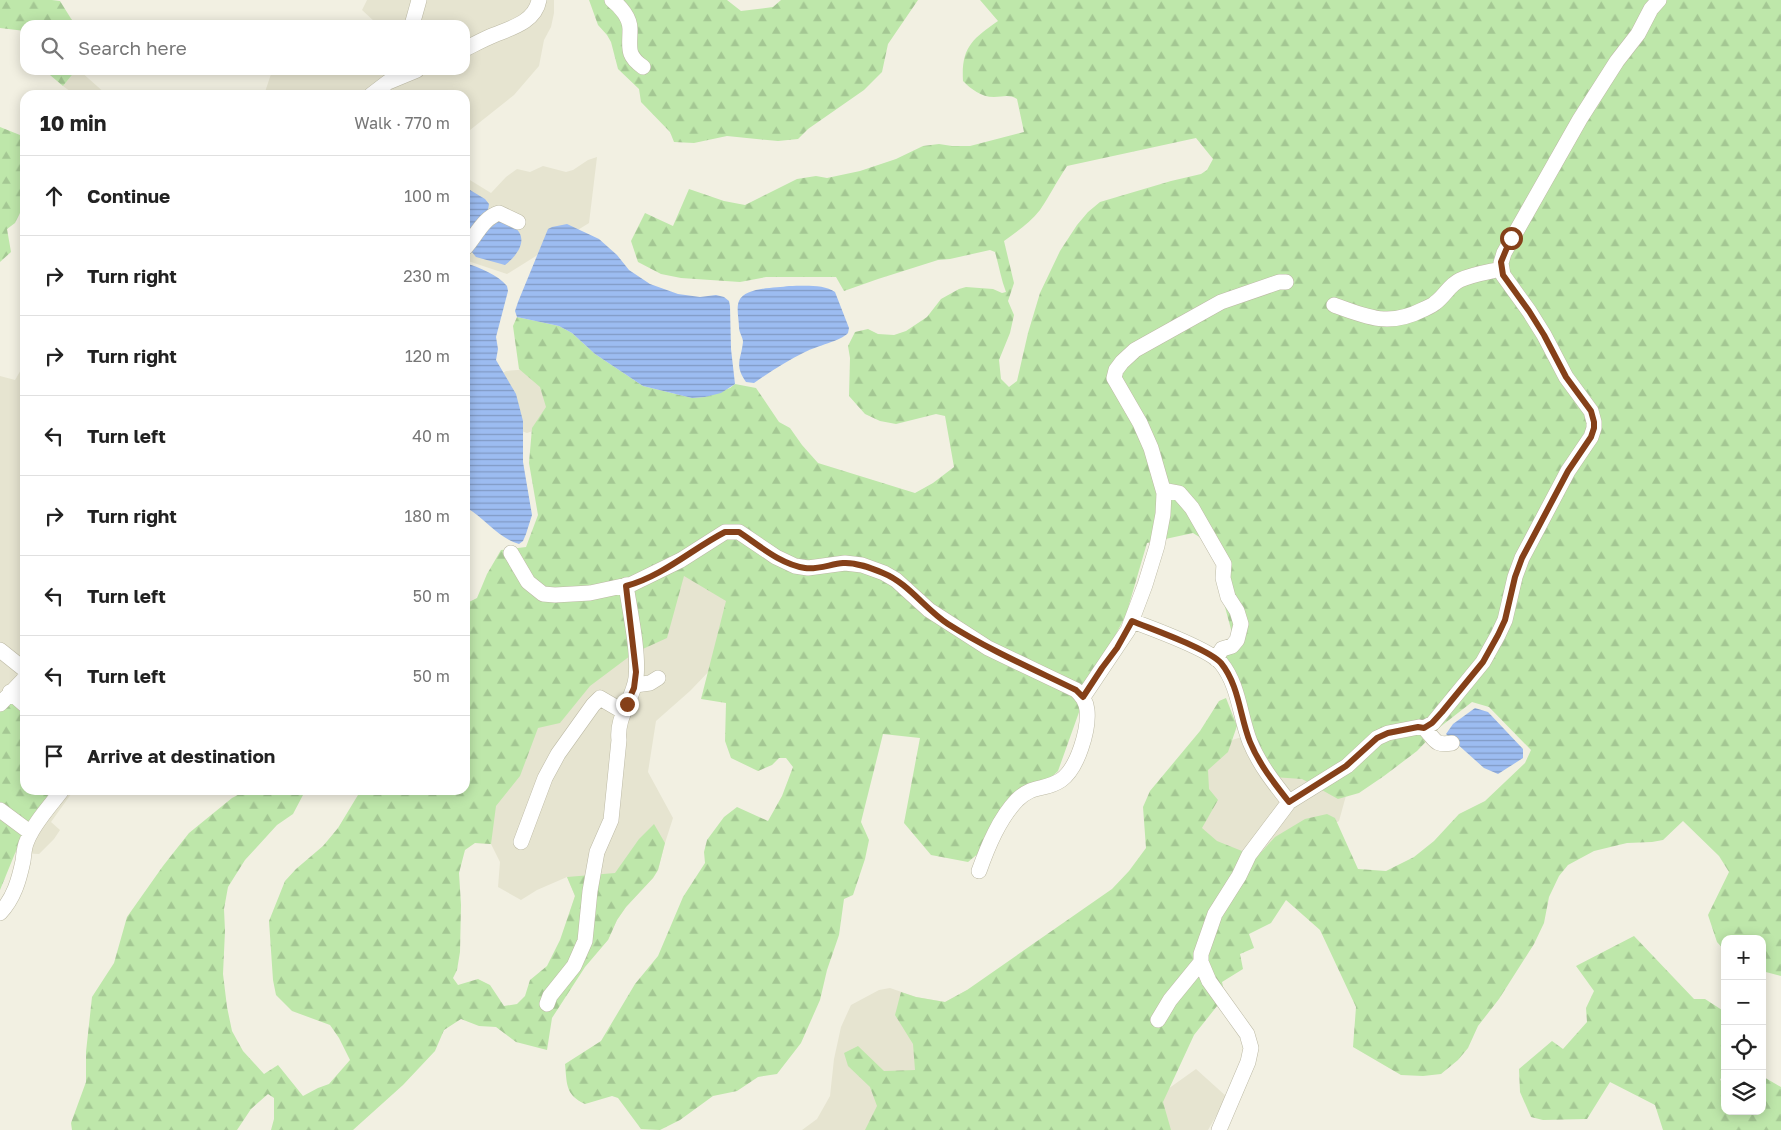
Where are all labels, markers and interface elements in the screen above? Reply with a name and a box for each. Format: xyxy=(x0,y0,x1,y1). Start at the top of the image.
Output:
search box xyxy=(20,20,470,75)
icon: search xyxy=(38,34,66,62)
text: Search here xyxy=(78,36,187,59)
text: 10 min xyxy=(40,110,107,136)
text: Walk · 770 m xyxy=(354,113,450,133)
icon: ahead xyxy=(40,182,68,210)
text: Continue xyxy=(87,184,170,207)
text: 100 m xyxy=(404,186,450,206)
route start xyxy=(1500,227,1523,250)
icon: right xyxy=(40,262,68,290)
text: Turn right xyxy=(87,264,177,287)
text: 230 m xyxy=(403,266,450,286)
icon: right xyxy=(40,342,68,370)
text: Turn right xyxy=(87,344,177,367)
text: 120 m xyxy=(405,346,450,366)
icon: left xyxy=(40,422,68,450)
text: Turn left xyxy=(87,424,166,447)
text: 40 m xyxy=(412,426,450,446)
icon: right xyxy=(40,502,68,530)
text: Turn right xyxy=(87,504,177,527)
text: 180 m xyxy=(404,506,450,526)
icon: left xyxy=(40,582,68,610)
text: Turn left xyxy=(87,584,166,607)
text: 50 m xyxy=(413,586,450,606)
icon: left xyxy=(40,662,68,690)
text: Turn left xyxy=(87,664,166,687)
text: 50 m xyxy=(413,666,450,686)
route end xyxy=(616,693,639,716)
icon: arrive xyxy=(40,742,68,770)
text: Arrive at destination xyxy=(87,744,275,767)
map controls xyxy=(1721,935,1766,1115)
button: + xyxy=(1721,935,1766,980)
button: − xyxy=(1721,980,1766,1025)
button: locate xyxy=(1721,1025,1766,1070)
button: layers xyxy=(1721,1070,1766,1115)

